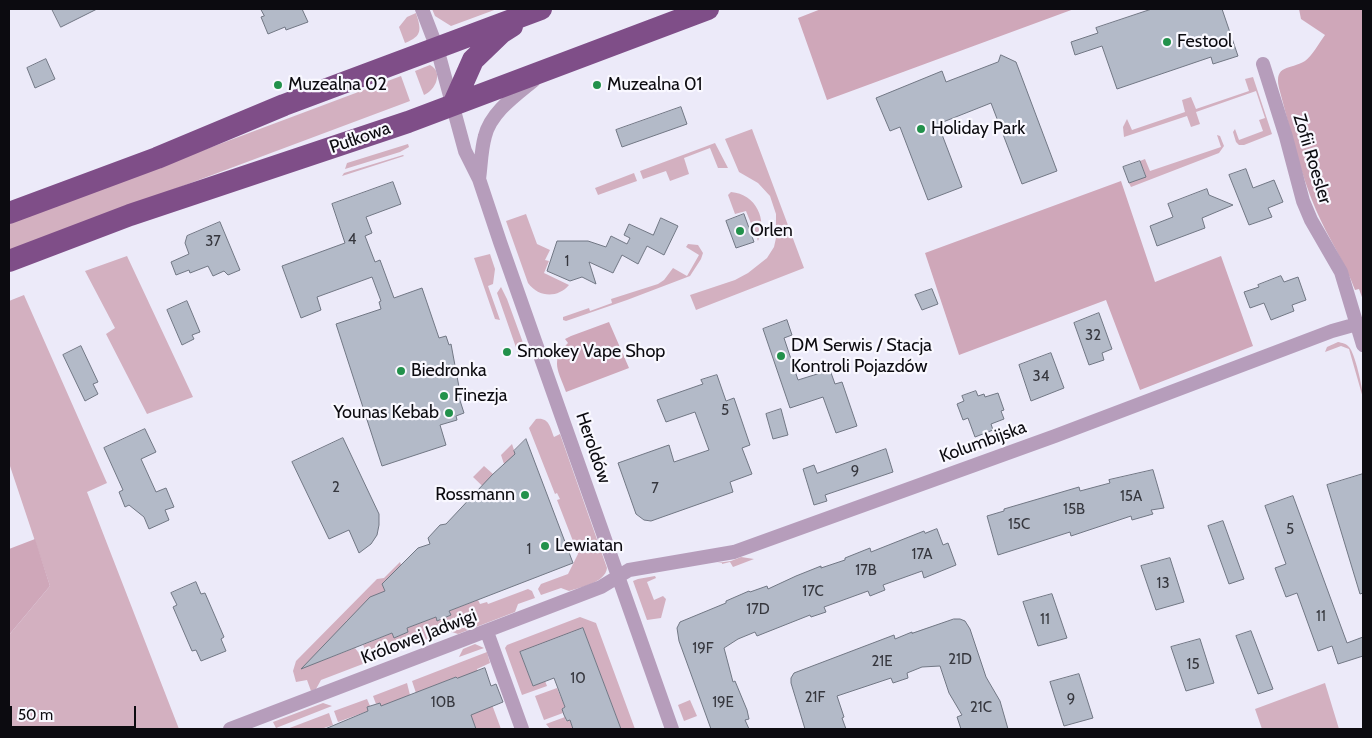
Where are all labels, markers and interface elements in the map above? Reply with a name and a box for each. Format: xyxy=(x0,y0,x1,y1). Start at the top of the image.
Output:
place label: Festool xyxy=(1177,31,1232,53)
marker: Festool xyxy=(1161,36,1173,48)
place label: Muzealna 02 xyxy=(288,74,387,96)
place label: Muzealna 01 xyxy=(607,74,702,96)
marker: Muzealna 02 xyxy=(272,79,284,91)
marker: Muzealna 01 xyxy=(591,79,603,91)
street label: Zofii Roesler xyxy=(1288,111,1336,207)
street label: Pułkowa xyxy=(327,118,393,158)
place label: Holiday Park xyxy=(931,118,1025,140)
marker: Holiday Park xyxy=(915,123,927,135)
place label: Orlen xyxy=(750,220,793,242)
marker: Orlen xyxy=(734,225,746,237)
house number: 4 xyxy=(348,231,356,249)
house number: 37 xyxy=(205,233,221,251)
house number: 1 xyxy=(565,253,569,271)
house number: 32 xyxy=(1085,327,1101,345)
place label: DM Serwis / Stacja Kontroli Pojazdów xyxy=(791,335,932,378)
place label: Smokey Vape Shop xyxy=(517,341,665,363)
marker: Smokey Vape Shop xyxy=(501,346,513,358)
marker: DM Serwis / Stacja Kontroli Pojazdów xyxy=(775,350,787,362)
place label: Biedronka xyxy=(411,360,487,382)
marker: Biedronka xyxy=(395,365,407,377)
house number: 34 xyxy=(1033,368,1049,386)
place label: Finezja xyxy=(454,385,507,407)
marker: Finezja xyxy=(438,390,450,402)
place label: Younas Kebab xyxy=(333,402,439,424)
house number: 5 xyxy=(721,402,729,420)
marker: Younas Kebab xyxy=(443,407,455,419)
street label: Heroldów xyxy=(571,409,615,487)
street label: Kolumbijska xyxy=(937,416,1029,468)
house number: 9 xyxy=(851,463,859,481)
house number: 2 xyxy=(332,479,340,497)
house number: 7 xyxy=(651,480,659,498)
place label: Rossmann xyxy=(435,484,515,506)
house number: 15A xyxy=(1120,488,1142,506)
marker: Rossmann xyxy=(519,489,531,501)
house number: 15B xyxy=(1063,501,1085,519)
house number: 15C xyxy=(1008,516,1030,534)
house number: 5 xyxy=(1286,521,1294,539)
place label: Lewiatan xyxy=(555,535,623,557)
marker: Lewiatan xyxy=(539,540,551,552)
house number: 1 xyxy=(527,541,531,559)
house number: 17A xyxy=(912,546,932,564)
house number: 17B xyxy=(855,562,877,580)
house number: 13 xyxy=(1156,575,1170,593)
house number: 17C xyxy=(802,583,824,601)
house number: 17D xyxy=(746,601,770,619)
street label: Królowej Jadwigi xyxy=(358,605,480,669)
house number: 11 xyxy=(1316,608,1326,626)
house number: 11 xyxy=(1040,611,1050,629)
house number: 19F xyxy=(692,640,714,658)
house number: 21D xyxy=(948,651,972,669)
house number: 21E xyxy=(871,653,893,671)
house number: 15 xyxy=(1186,656,1200,674)
house number: 10 xyxy=(570,670,586,688)
house number: 21F xyxy=(805,689,825,707)
house number: 9 xyxy=(1067,691,1075,709)
house number: 10B xyxy=(431,694,455,712)
house number: 19E xyxy=(712,694,734,712)
scale bar xyxy=(12,696,139,728)
house number: 21C xyxy=(970,699,992,717)
text: 50 m xyxy=(18,706,53,724)

